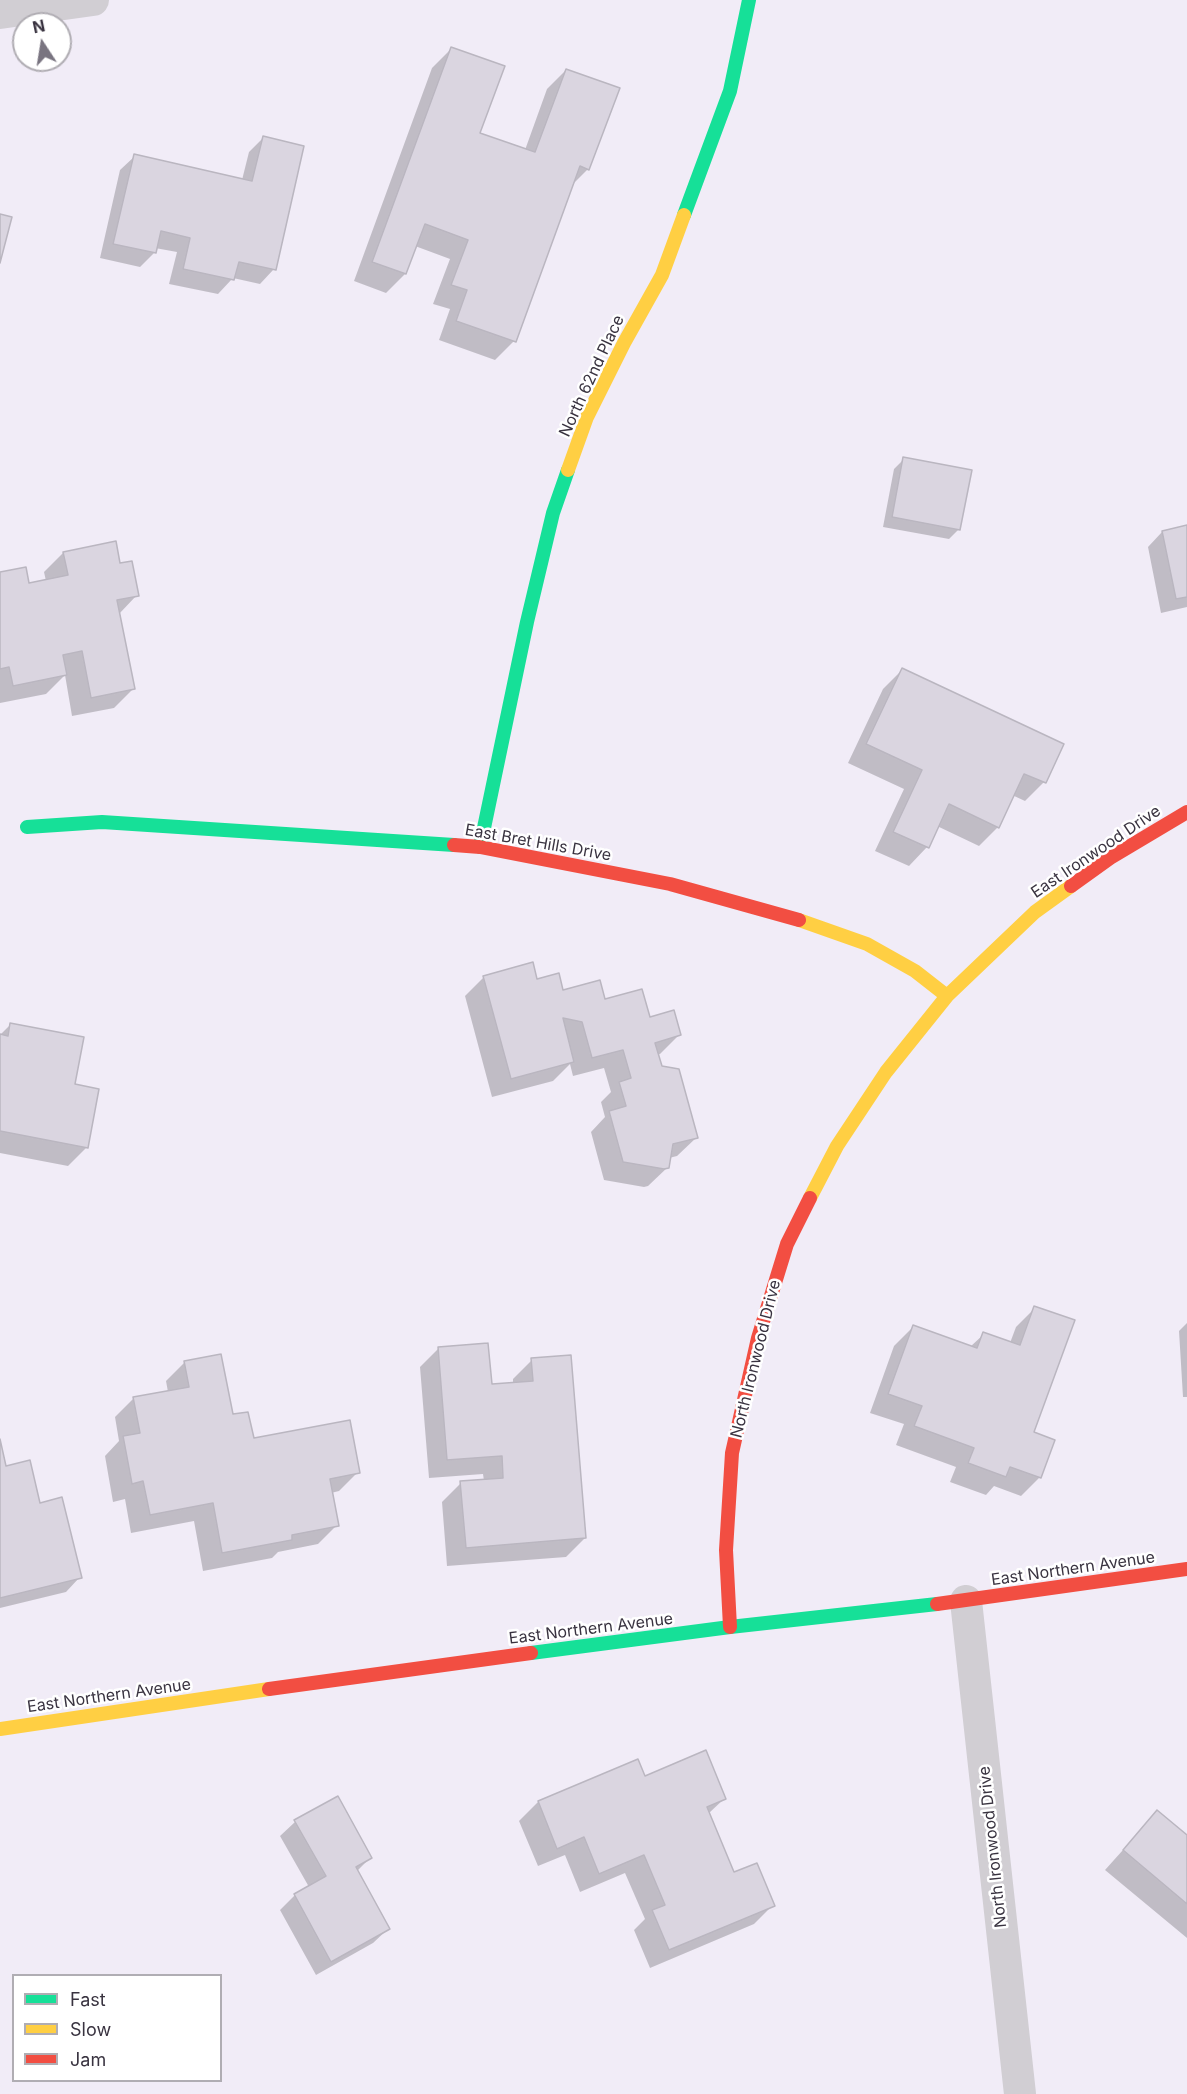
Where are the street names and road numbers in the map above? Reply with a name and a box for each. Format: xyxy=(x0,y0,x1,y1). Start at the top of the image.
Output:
street label: North 62nd Place xyxy=(555,312,629,440)
street label: East Ironwood Drive xyxy=(1028,802,1164,902)
street label: East Bret Hills Drive xyxy=(463,821,613,865)
street label: North Ironwood Drive xyxy=(727,1278,785,1440)
street label: East Northern Avenue xyxy=(990,1548,1156,1590)
street label: East Northern Avenue xyxy=(508,1609,674,1649)
street label: East Northern Avenue xyxy=(26,1675,192,1717)
street label: North Ironwood Drive xyxy=(975,1765,1011,1929)

